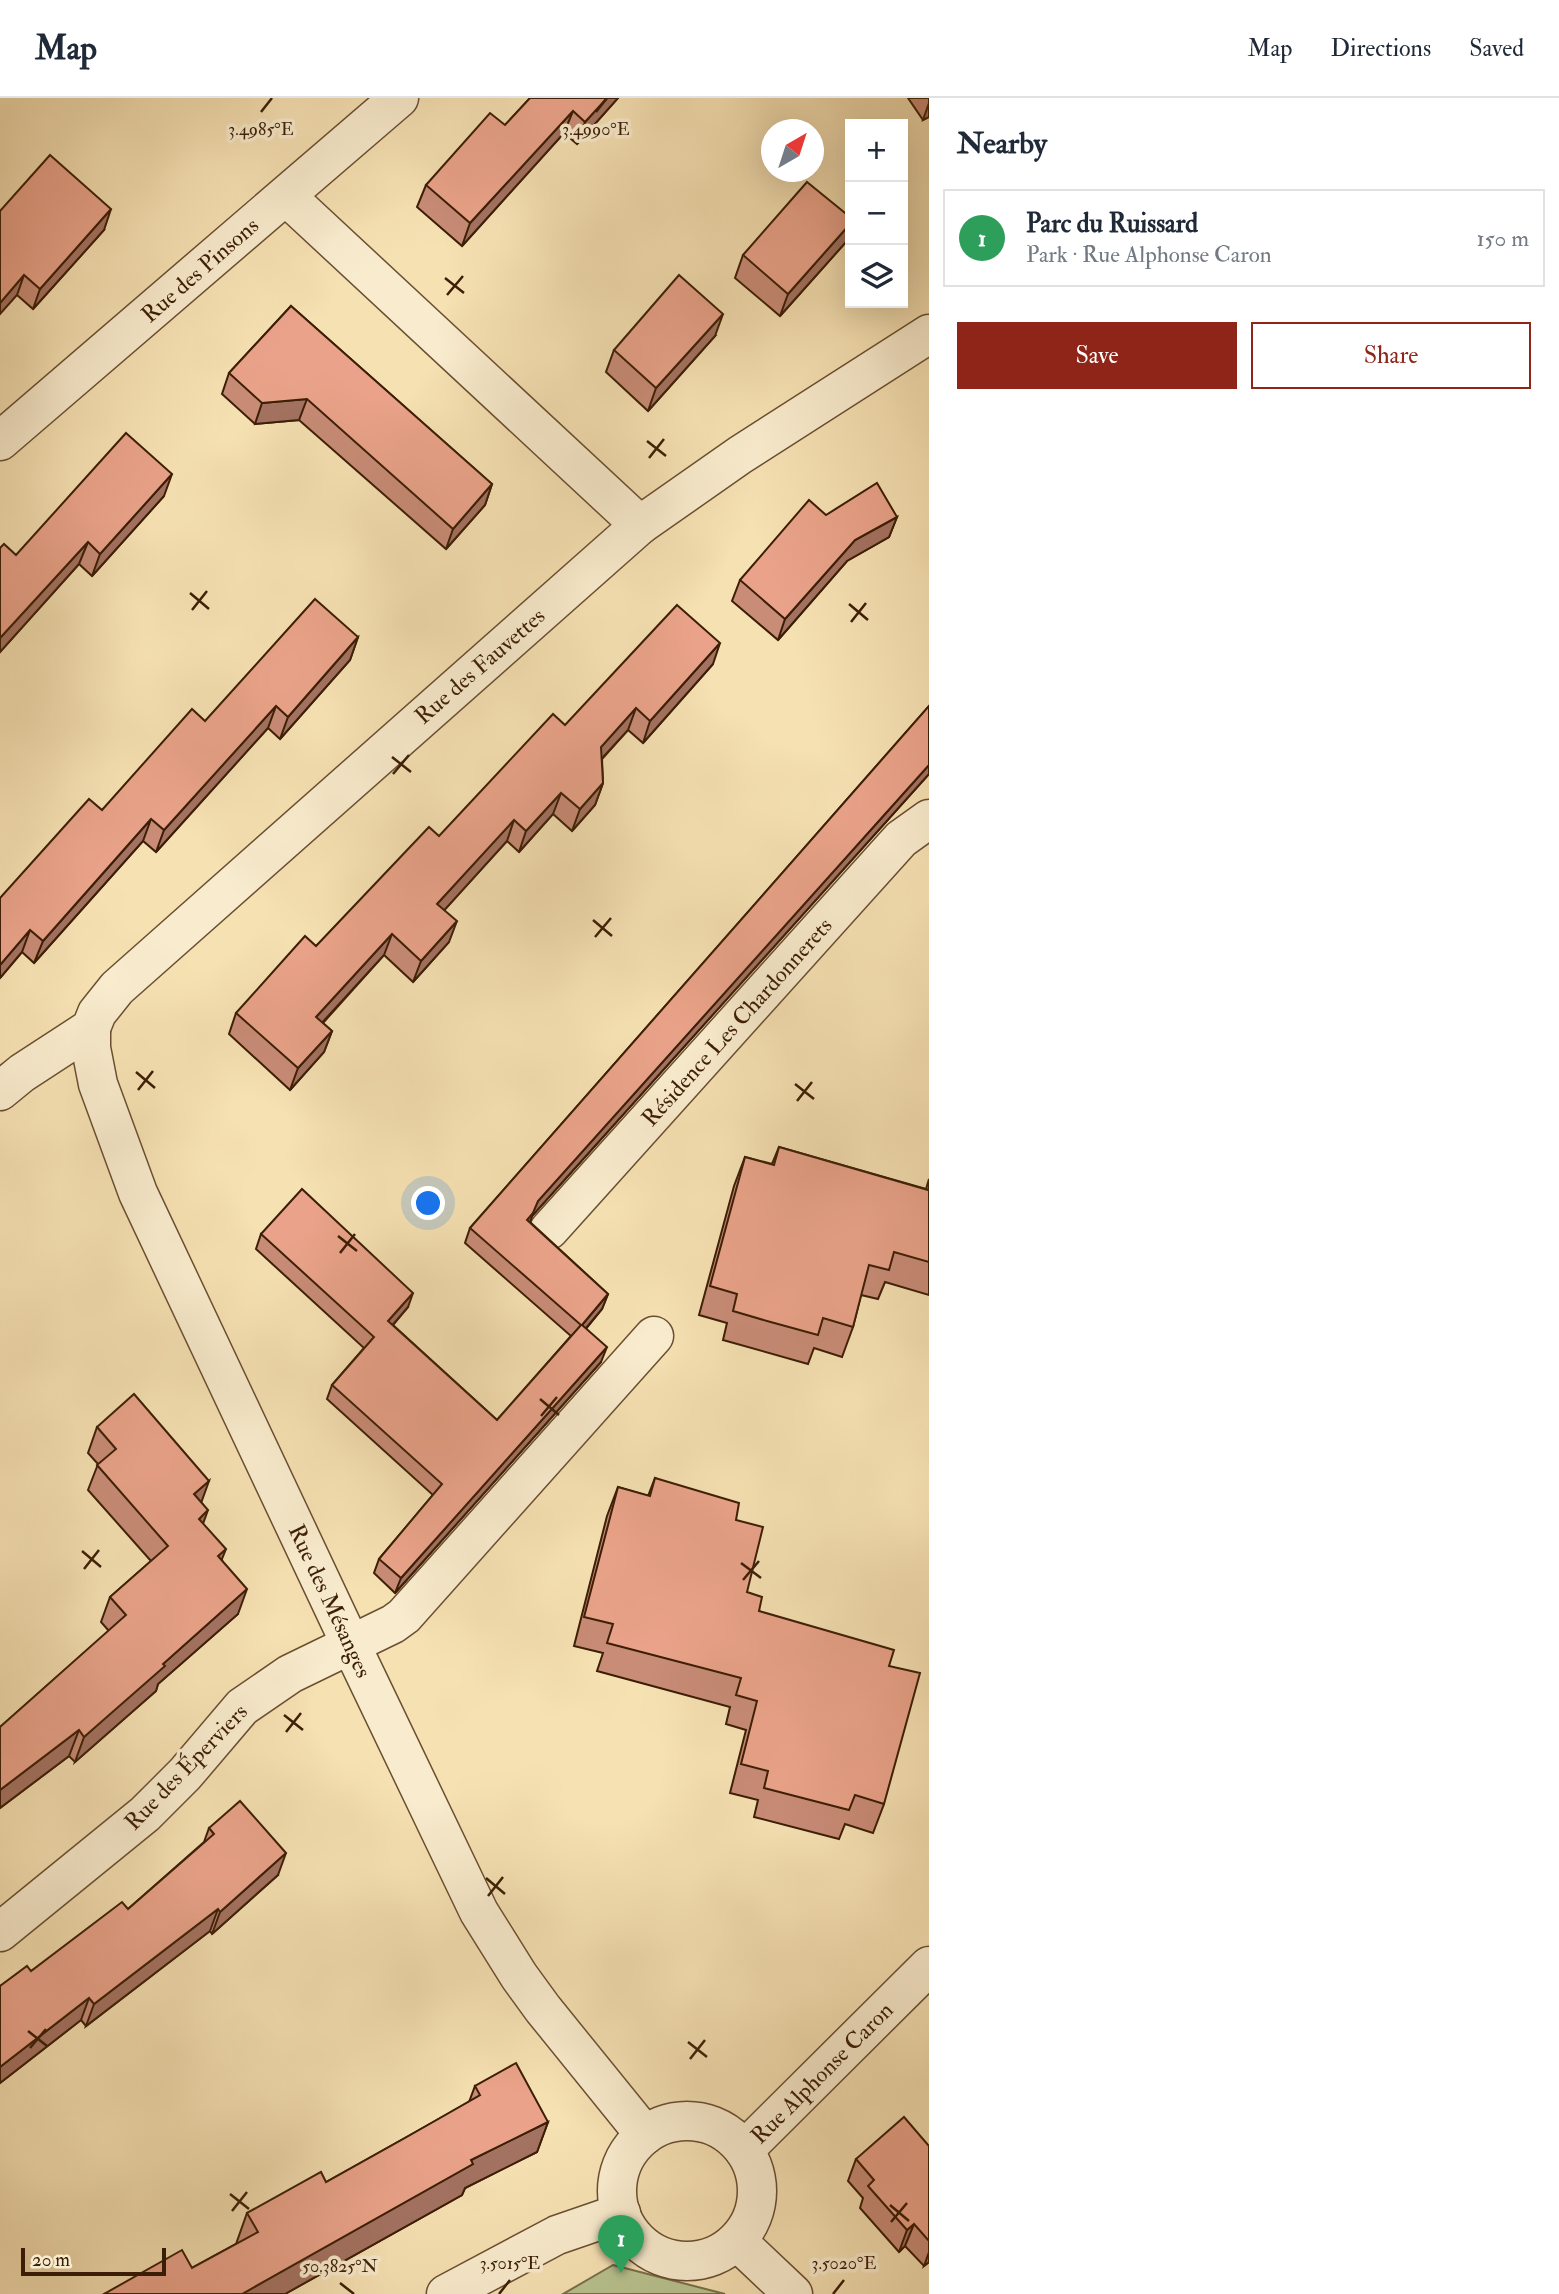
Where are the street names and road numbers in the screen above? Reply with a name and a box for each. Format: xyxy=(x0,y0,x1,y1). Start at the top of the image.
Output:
street label: Rue des Pinsons xyxy=(135,211,265,329)
street label: Rue des Fauvettes xyxy=(409,601,551,730)
street label: Résidence Les Chardonnerets xyxy=(635,911,839,1132)
street label: Rue des Mésanges xyxy=(282,1520,378,1682)
street label: Rue des Éperviers xyxy=(118,1698,254,1837)
street label: Rue Alphonse Caron xyxy=(745,1996,900,2151)

